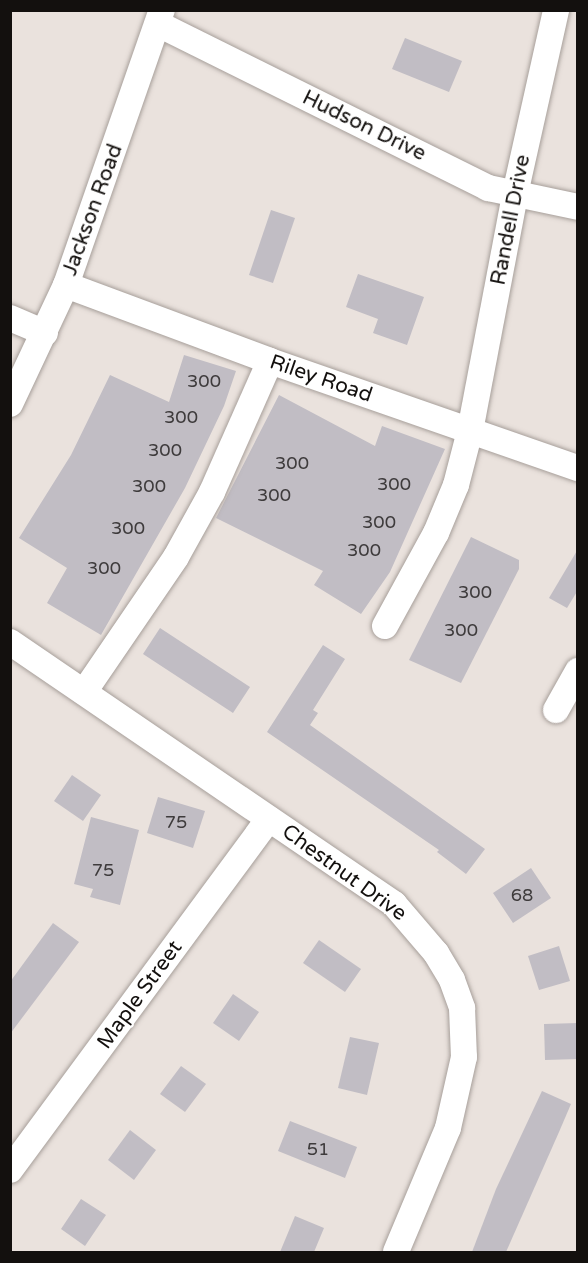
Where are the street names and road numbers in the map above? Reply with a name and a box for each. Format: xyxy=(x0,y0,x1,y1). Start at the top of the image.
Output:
street label: Hudson Drive xyxy=(298,85,430,167)
street label: Jackson Road xyxy=(58,141,128,279)
street label: Randell Drive xyxy=(486,153,536,287)
street label: Riley Road xyxy=(266,350,376,408)
street label: Chestnut Drive xyxy=(277,819,411,927)
street label: Maple Street xyxy=(92,936,188,1054)

